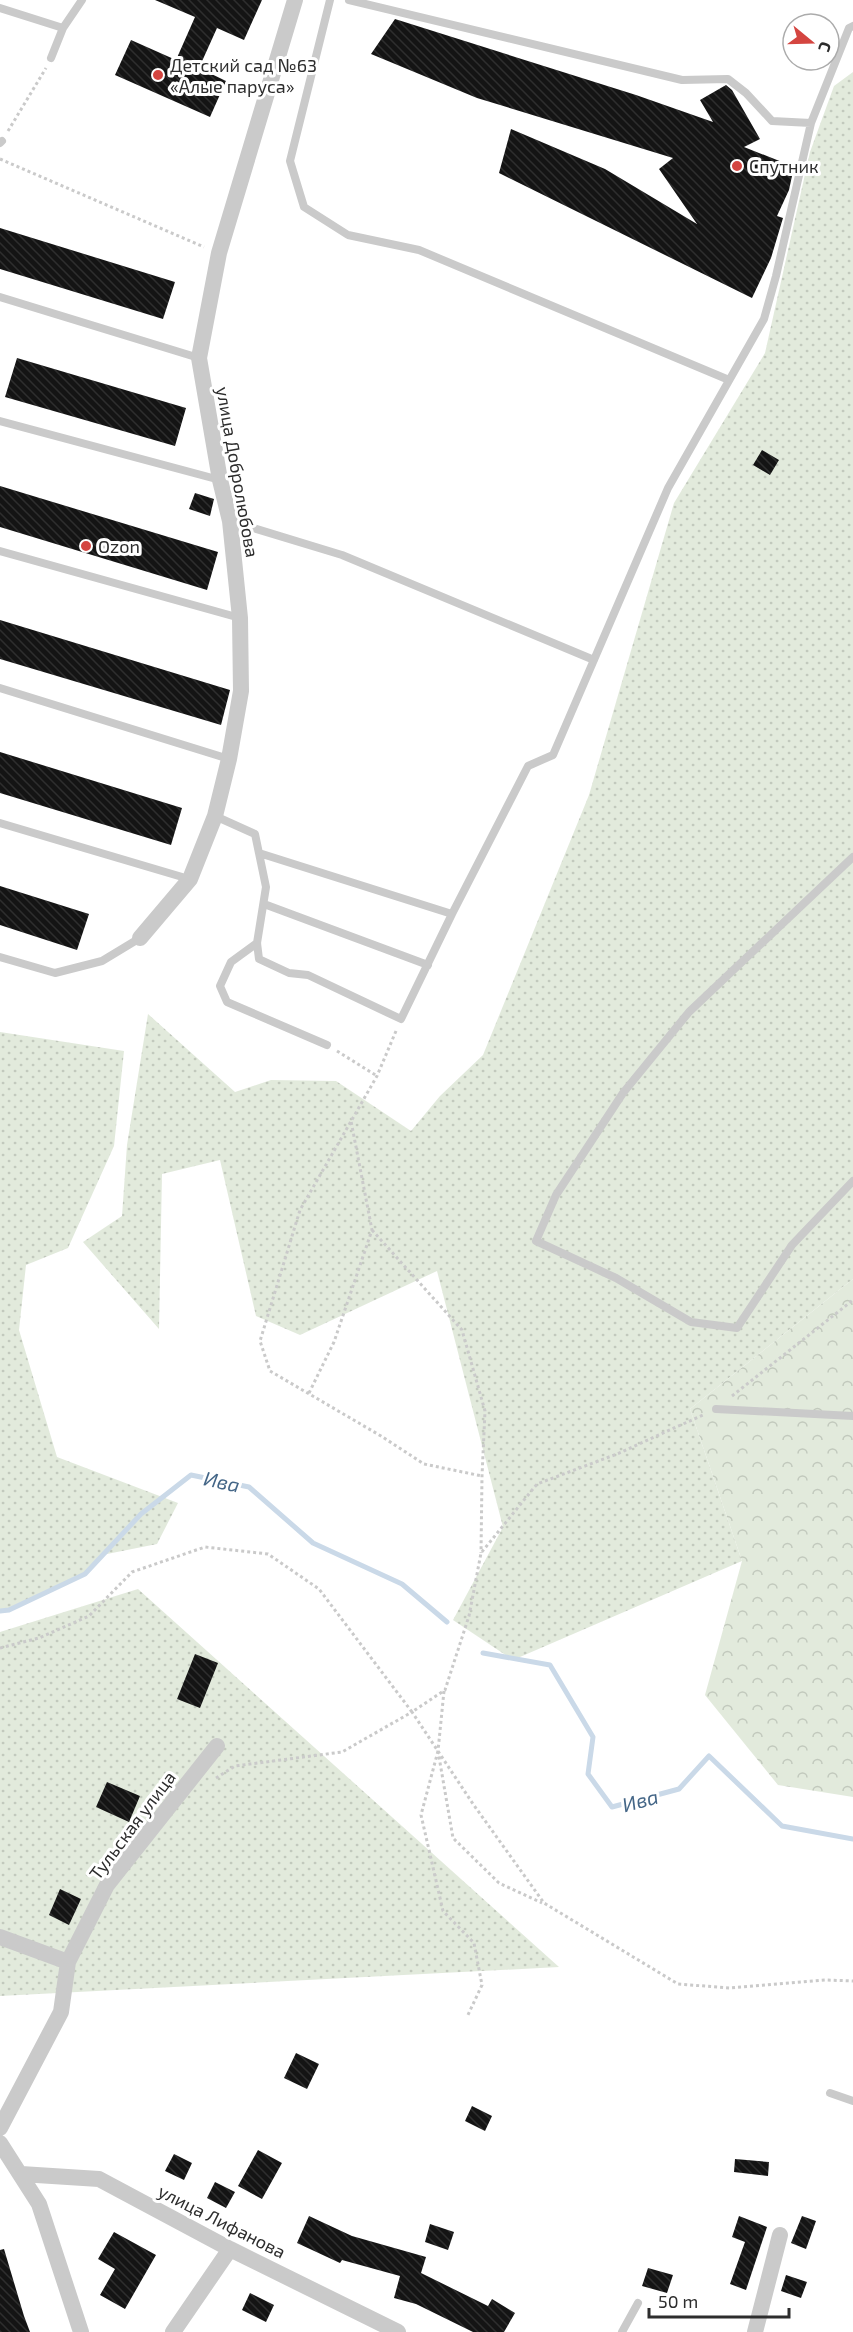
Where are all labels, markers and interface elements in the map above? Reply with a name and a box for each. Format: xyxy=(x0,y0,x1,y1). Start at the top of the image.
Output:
north arrow xyxy=(781,12,841,72)
text: С xyxy=(815,39,836,55)
place label: Детский сад №63 «Алые паруса» xyxy=(170,54,317,97)
marker: Детский сад №63 «Алые паруса» xyxy=(151,68,165,82)
place label: Спутник xyxy=(749,155,819,177)
marker: Спутник xyxy=(730,159,744,173)
street label: улица Добролюбова xyxy=(212,385,264,559)
place label: Ozon xyxy=(98,535,140,557)
marker: Ozon xyxy=(79,539,93,553)
water label: Ива xyxy=(202,1465,242,1497)
street label: Тульская улица xyxy=(84,1766,180,1884)
water label: Ива xyxy=(619,1784,661,1816)
street label: улица Лифанова xyxy=(155,2179,289,2263)
scale bar xyxy=(649,2281,788,2319)
text: 50 m xyxy=(658,2290,698,2312)

